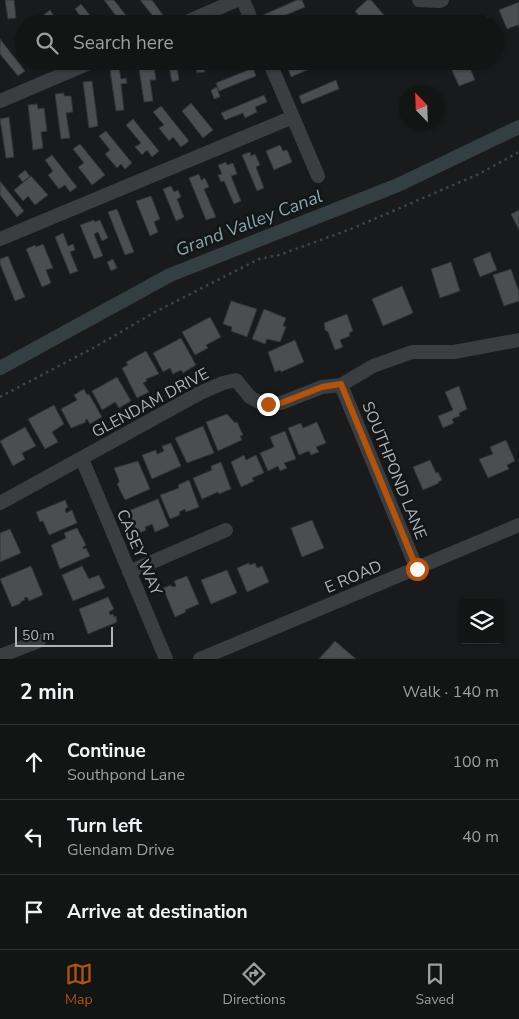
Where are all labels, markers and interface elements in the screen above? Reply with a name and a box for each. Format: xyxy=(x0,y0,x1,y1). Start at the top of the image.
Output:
search box xyxy=(15,15,504,70)
icon: search xyxy=(33,29,61,57)
text: Search here xyxy=(73,30,174,56)
north arrow xyxy=(399,85,444,130)
water label: Grand Valley Canal xyxy=(172,184,326,262)
street label: GLENDAM DRIVE xyxy=(88,363,213,443)
route end xyxy=(257,393,280,416)
street label: SOUTHPOND LANE xyxy=(356,398,432,543)
street label: CASEY WAY xyxy=(111,506,167,599)
street label: E ROAD xyxy=(322,555,385,599)
route start xyxy=(406,558,429,581)
map controls xyxy=(459,599,504,644)
button: layers xyxy=(459,599,504,644)
scale bar xyxy=(15,624,112,647)
text: 50 m xyxy=(22,626,54,645)
text: 2 min xyxy=(20,678,74,706)
text: Walk · 140 m xyxy=(403,681,499,703)
text: Continue xyxy=(67,738,146,764)
icon: ahead xyxy=(20,748,48,776)
text: 100 m xyxy=(452,751,499,773)
text: Southpond Lane xyxy=(67,764,185,786)
text: Turn left xyxy=(67,813,142,839)
icon: left xyxy=(20,823,48,851)
text: 40 m xyxy=(462,826,499,848)
text: Glendam Drive xyxy=(67,839,174,861)
icon: arrive xyxy=(20,898,48,926)
text: Arrive at destination xyxy=(67,899,248,925)
tab: Map xyxy=(65,960,93,1009)
tab: Directions xyxy=(223,960,286,1009)
tab: Saved xyxy=(415,960,454,1009)

